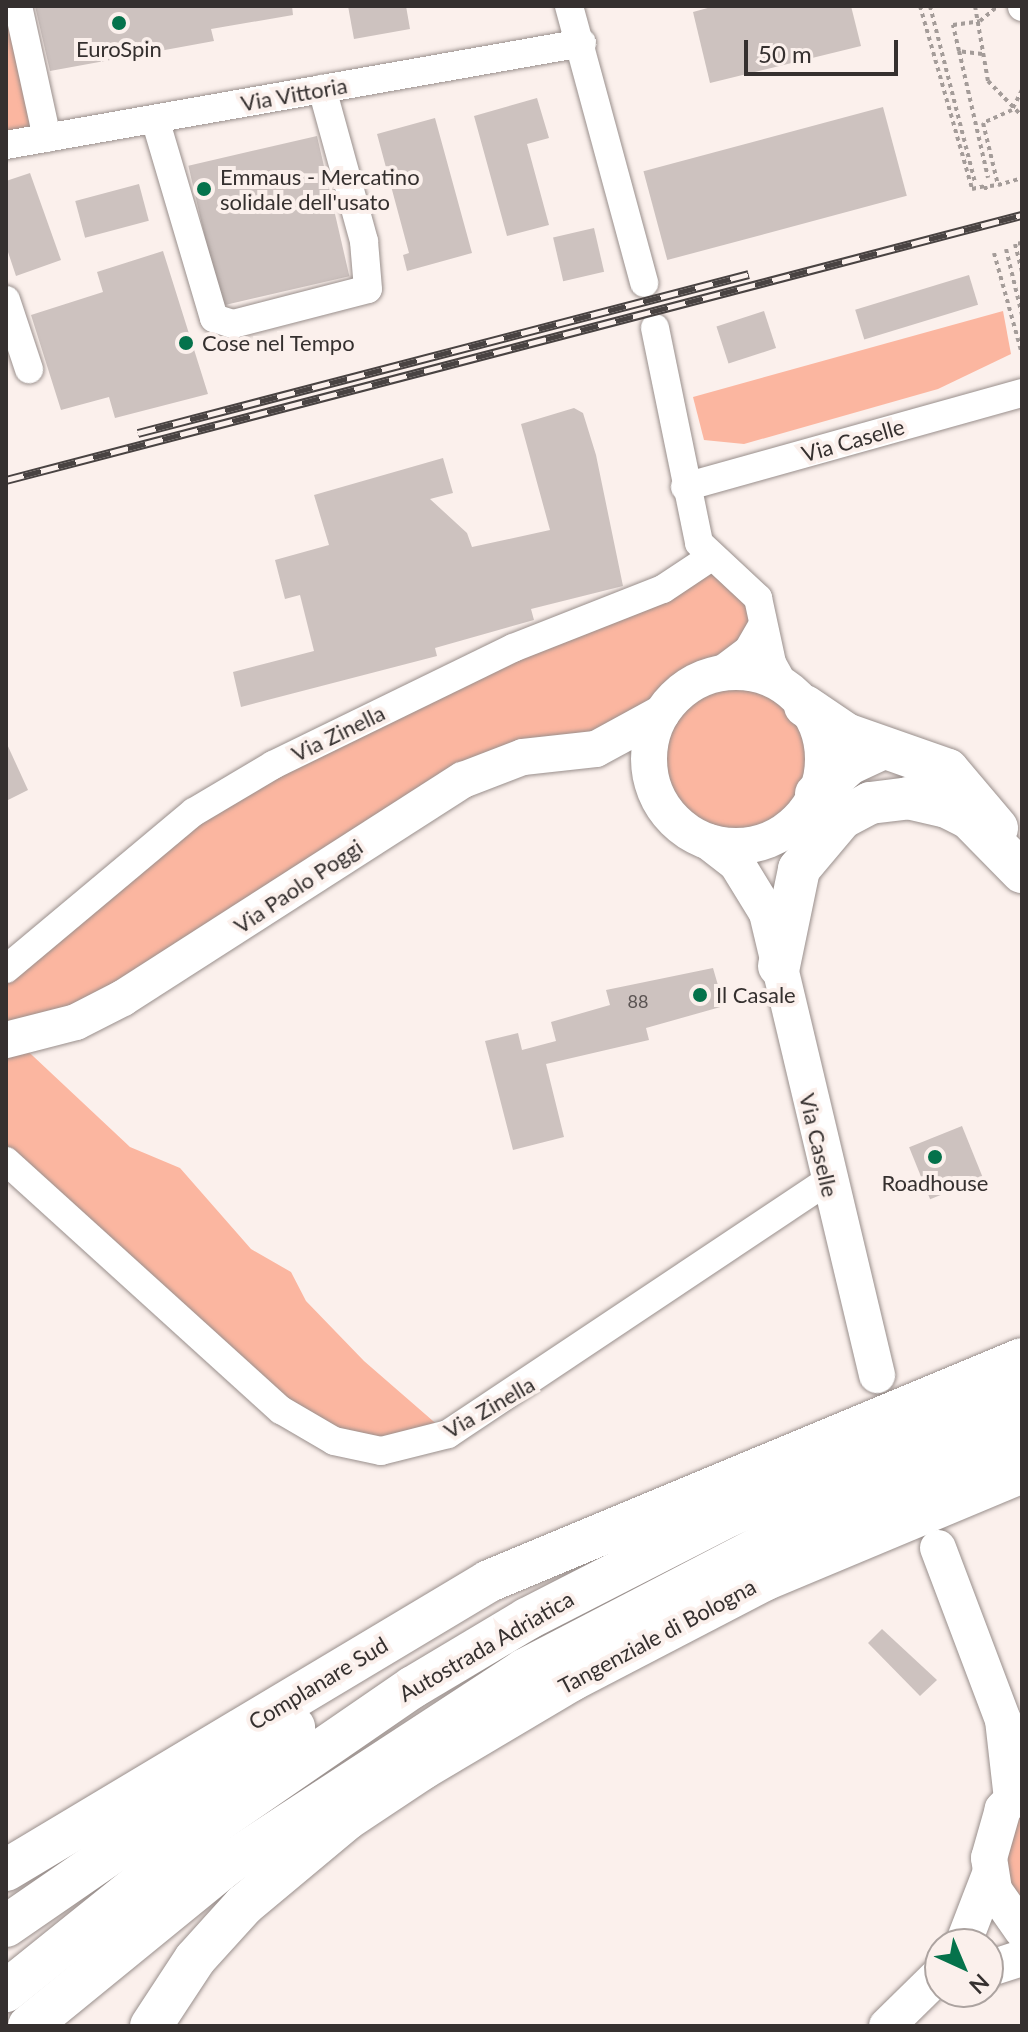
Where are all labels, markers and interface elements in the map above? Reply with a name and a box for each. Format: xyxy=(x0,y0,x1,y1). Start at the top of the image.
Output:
marker: EuroSpin xyxy=(110,14,128,32)
scale bar xyxy=(748,24,902,74)
place label: EuroSpin xyxy=(76,36,162,62)
text: 50 m xyxy=(758,39,812,68)
street label: Via Vittoria xyxy=(238,72,350,116)
place label: Emmaus - Mercatino solidale dell'usato xyxy=(220,163,420,214)
marker: Emmaus - Mercatino solidale dell'usato xyxy=(195,180,213,198)
place label: Cose nel Tempo xyxy=(202,330,355,356)
marker: Cose nel Tempo xyxy=(177,334,195,352)
street label: Via Caselle xyxy=(799,413,907,467)
street label: Via Zinella xyxy=(287,699,389,767)
street label: Via Paolo Poggi xyxy=(229,833,367,939)
place label: Il Casale xyxy=(716,982,796,1008)
marker: Il Casale xyxy=(691,986,709,1004)
house number: 88 xyxy=(628,990,648,1012)
street label: Via Caselle xyxy=(794,1091,844,1199)
marker: Roadhouse xyxy=(926,1148,944,1166)
place label: Roadhouse xyxy=(882,1170,988,1196)
street label: Via Zinella xyxy=(439,1370,539,1444)
street label: Tangenziale di Bologna xyxy=(554,1573,760,1699)
street label: Autostrada Adriatica xyxy=(394,1585,578,1707)
street label: Complanare Sud xyxy=(244,1631,392,1735)
north arrow xyxy=(924,1928,1004,2008)
text: N xyxy=(964,1969,995,2000)

